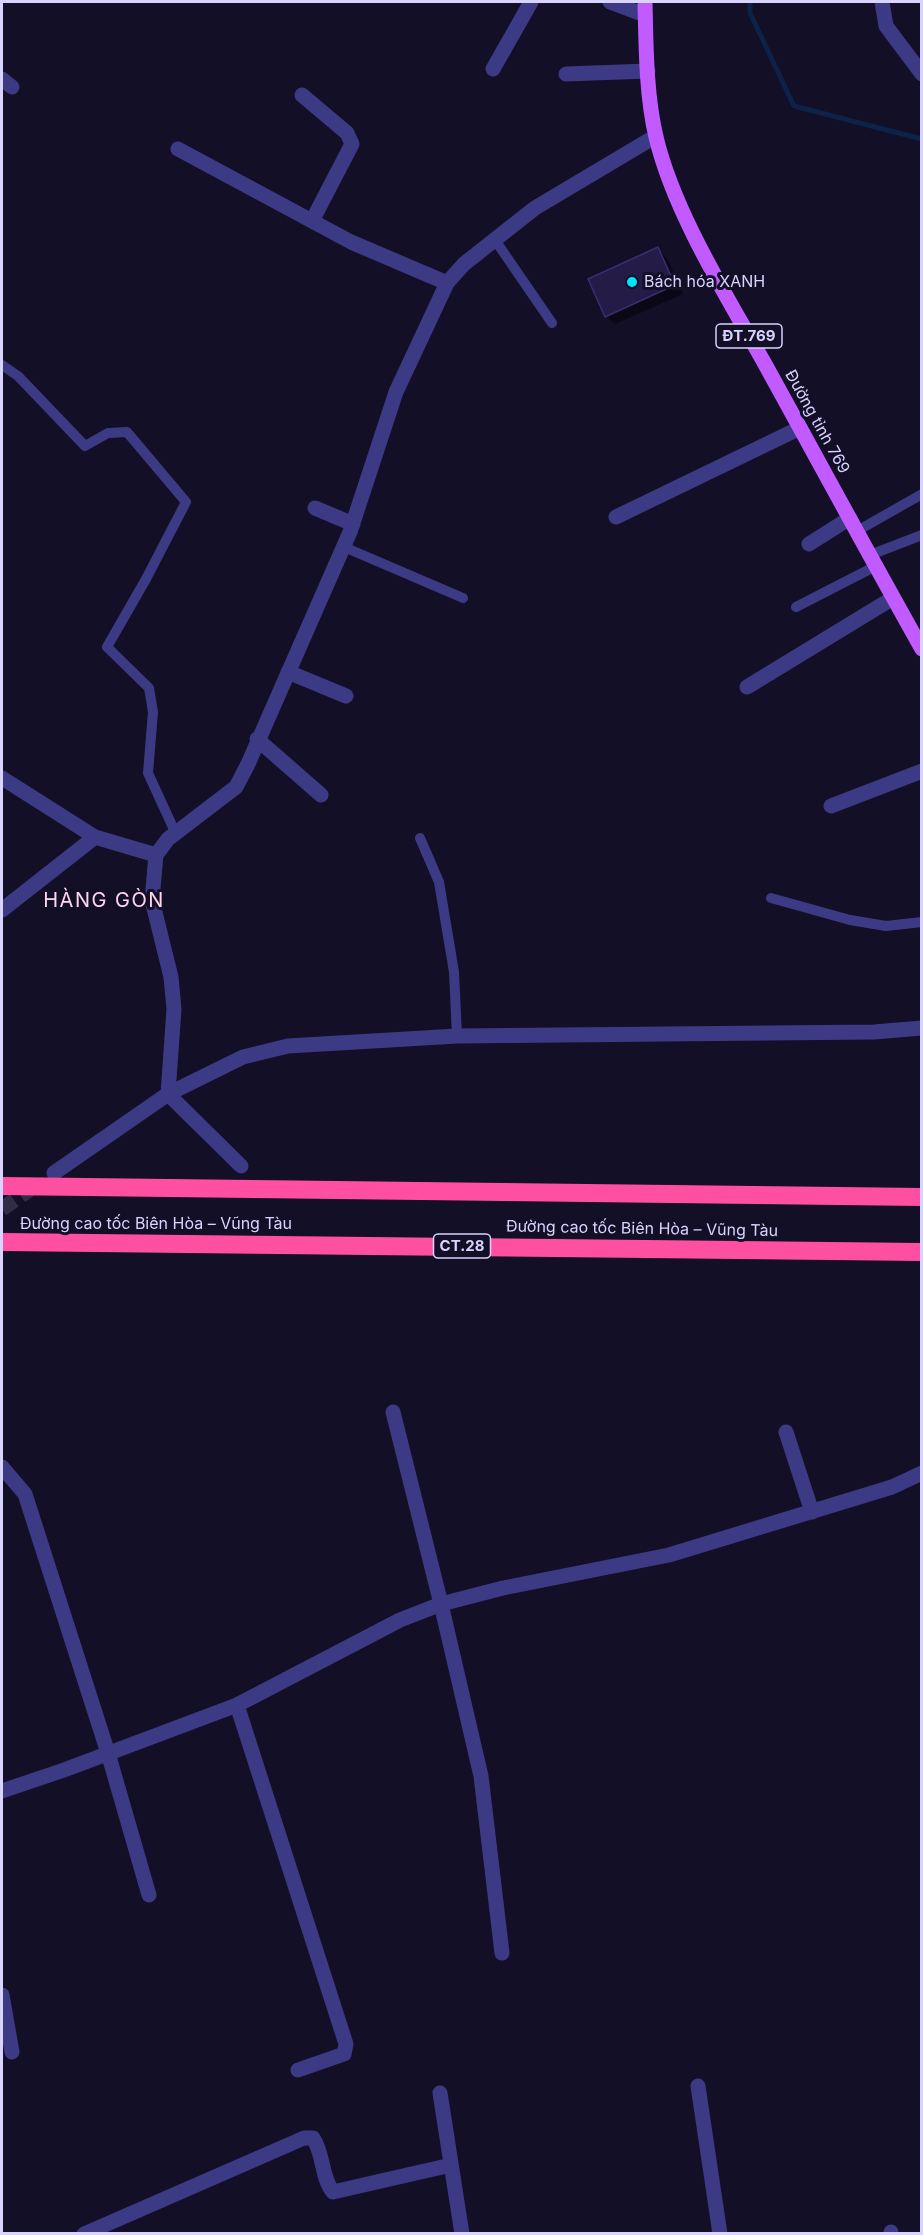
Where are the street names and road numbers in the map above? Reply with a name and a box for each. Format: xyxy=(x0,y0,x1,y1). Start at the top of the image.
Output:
road number: ĐT.769 xyxy=(716,324,782,348)
street label: Đường tỉnh 769 xyxy=(781,367,853,477)
street label: Đường cao tốc Biên Hòa – Vũng Tàu xyxy=(20,1214,292,1234)
street label: Đường cao tốc Biên Hòa – Vũng Tàu xyxy=(506,1217,778,1241)
road number: CT.28 xyxy=(434,1234,490,1258)

